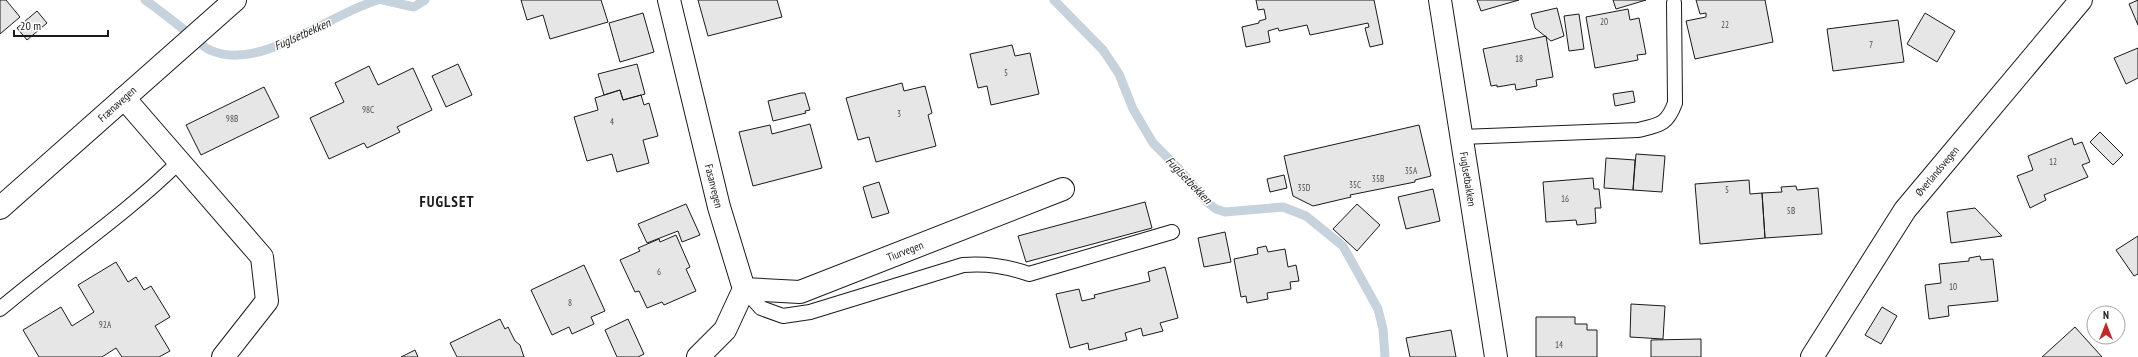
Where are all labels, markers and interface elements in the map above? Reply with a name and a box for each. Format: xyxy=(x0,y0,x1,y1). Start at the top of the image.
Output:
scale bar xyxy=(14,12,108,38)
water label: Fuglsetbekken xyxy=(272,15,333,53)
house number: 20 xyxy=(1600,16,1608,27)
text: 20 m xyxy=(20,18,41,33)
house number: 22 xyxy=(1721,19,1729,30)
house number: 7 xyxy=(1869,39,1873,50)
house number: 18 xyxy=(1515,53,1523,64)
house number: 5 xyxy=(1004,67,1008,78)
street label: Frænavegen xyxy=(95,83,139,125)
house number: 98C xyxy=(362,104,374,115)
house number: 3 xyxy=(897,108,901,119)
house number: 98B xyxy=(226,113,238,124)
house number: 4 xyxy=(610,116,614,127)
street label: Øverlandsvegen xyxy=(1912,143,1962,199)
street label: Fuglsetbakken xyxy=(1457,151,1479,207)
water label: Fuglsetbekken xyxy=(1163,153,1216,207)
house number: 12 xyxy=(2049,156,2057,167)
street label: Fasanvegen xyxy=(702,163,726,210)
house number: 35A xyxy=(1405,165,1418,176)
house number: 35B xyxy=(1372,173,1384,184)
house number: 35C xyxy=(1349,179,1361,190)
house number: 35D xyxy=(1298,182,1311,193)
house number: 5 xyxy=(1725,184,1729,195)
district label: FUGLSET xyxy=(419,192,475,211)
house number: 16 xyxy=(1561,193,1569,204)
house number: 5B xyxy=(1787,205,1795,216)
street label: Tiurvegen xyxy=(885,238,925,264)
house number: 6 xyxy=(657,266,661,277)
house number: 10 xyxy=(1949,281,1957,292)
house number: 8 xyxy=(568,297,572,308)
north arrow xyxy=(2086,305,2126,345)
text: N xyxy=(2103,308,2109,322)
house number: 92A xyxy=(99,319,112,330)
house number: 14 xyxy=(1555,339,1563,350)

